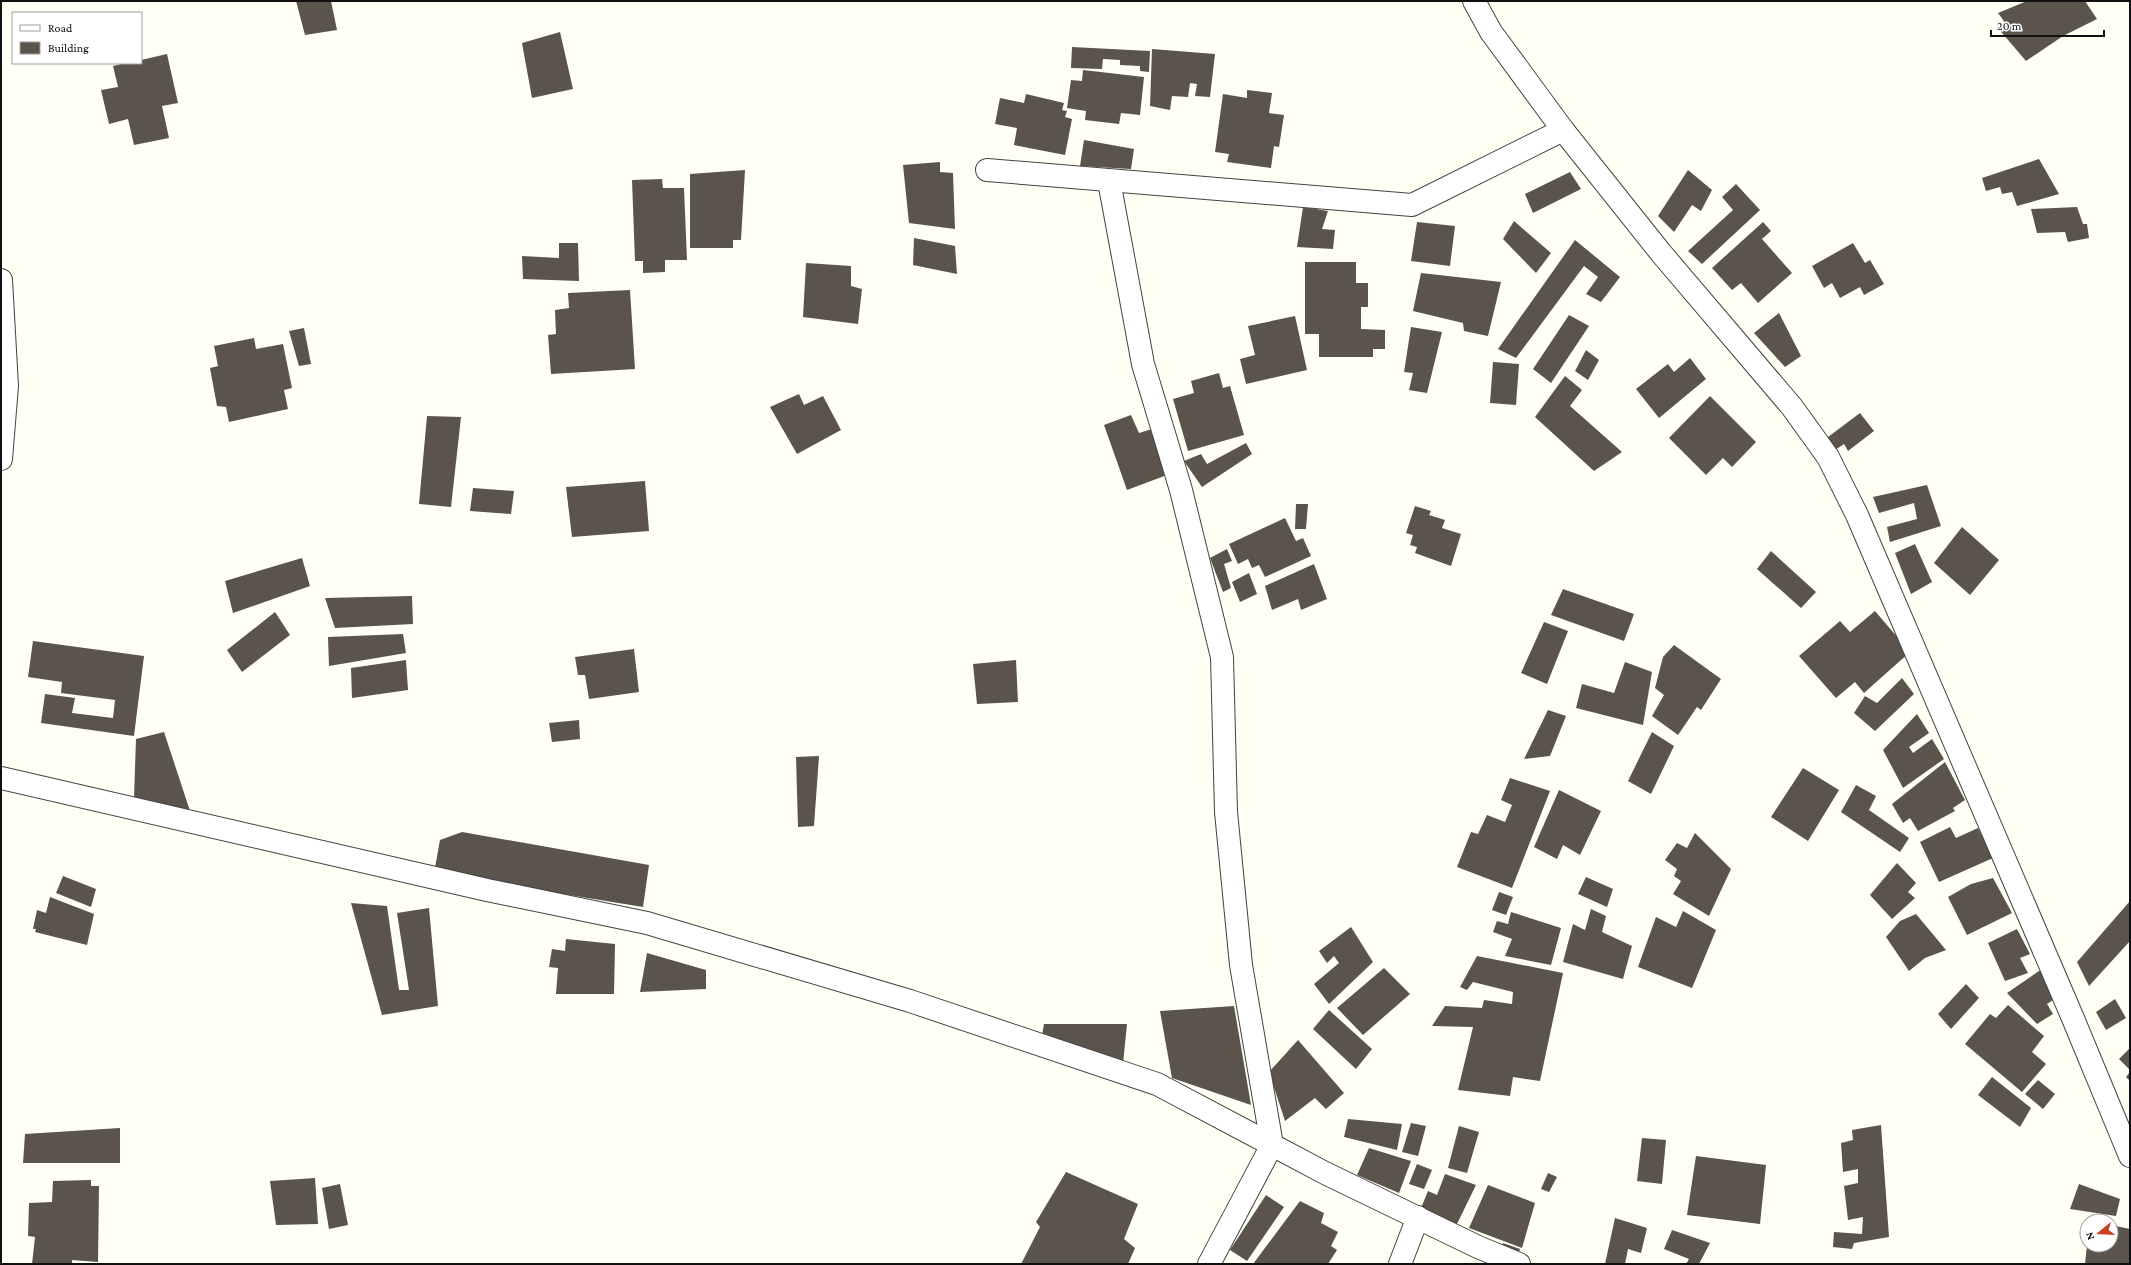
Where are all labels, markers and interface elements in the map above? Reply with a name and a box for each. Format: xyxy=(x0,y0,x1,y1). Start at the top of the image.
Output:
legend xyxy=(12,12,142,64)
scale bar xyxy=(1991,12,2104,38)
text: 20 m xyxy=(1997,19,2022,33)
text: Road xyxy=(48,21,73,35)
text: Building xyxy=(48,41,89,55)
north arrow xyxy=(2079,1213,2119,1253)
text: N xyxy=(2082,1230,2096,1242)

